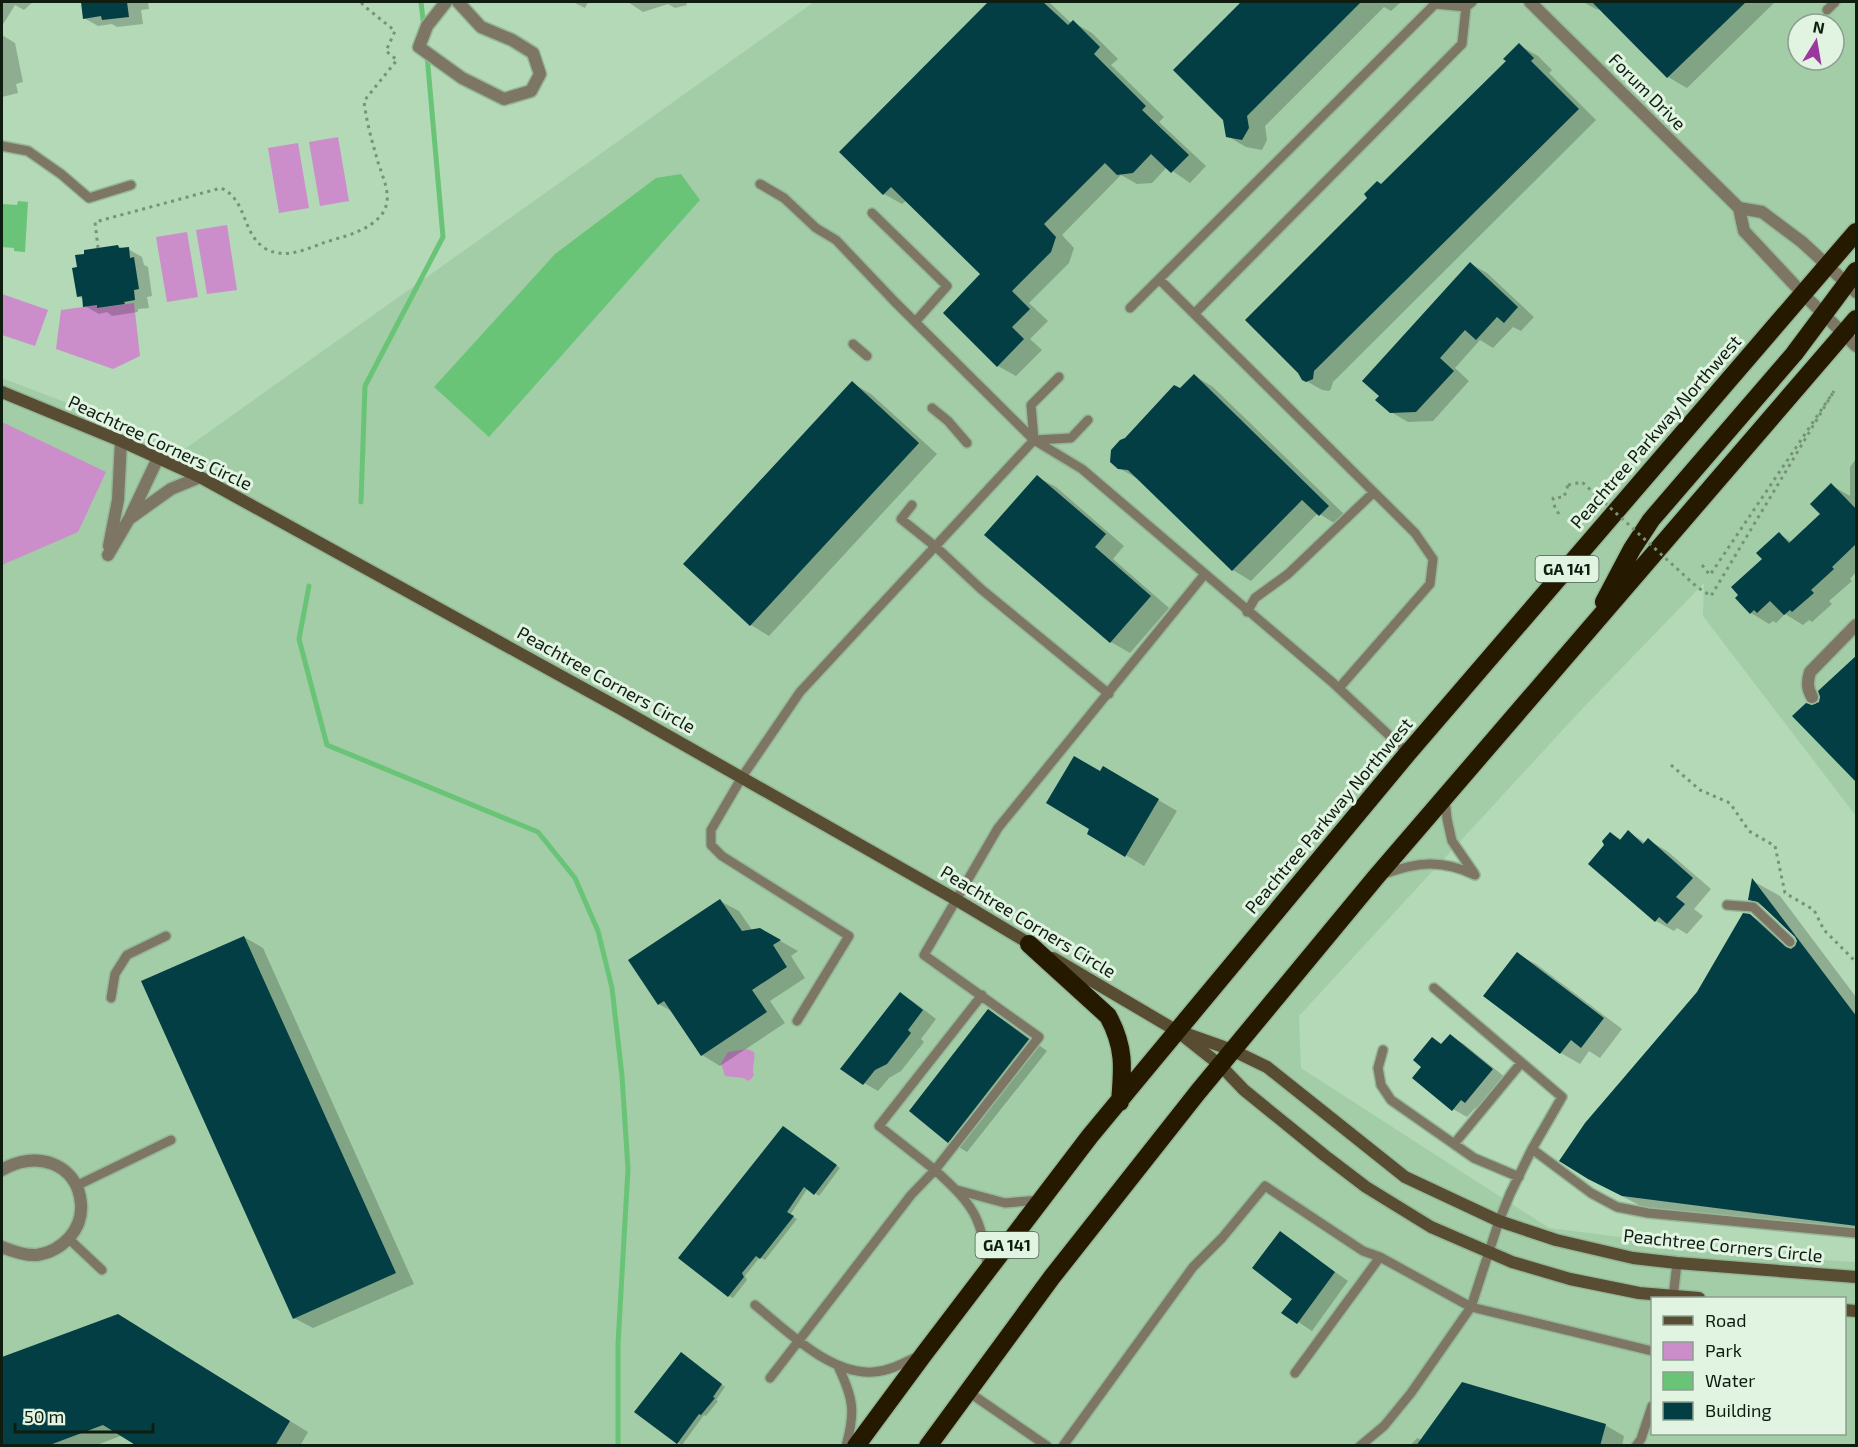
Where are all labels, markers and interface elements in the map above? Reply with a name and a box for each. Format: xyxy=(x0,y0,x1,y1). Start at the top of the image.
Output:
north arrow xyxy=(1786,12,1846,72)
text: N xyxy=(1811,16,1826,37)
street label: Forum Drive xyxy=(1605,48,1691,134)
street label: Peachtree Parkway Northwest xyxy=(1565,330,1745,533)
street label: Peachtree Corners Circle xyxy=(65,390,256,494)
road number: GA 141 xyxy=(1536,556,1598,582)
street label: Peachtree Corners Circle xyxy=(514,621,699,737)
street label: Peachtree Parkway Northwest xyxy=(1240,713,1417,918)
street label: Peachtree Corners Circle xyxy=(937,860,1120,982)
street label: Peachtree Corners Circle xyxy=(1622,1224,1824,1266)
road number: GA 141 xyxy=(976,1232,1038,1258)
legend xyxy=(1651,1297,1846,1435)
text: Road xyxy=(1705,1309,1746,1331)
text: Park xyxy=(1705,1339,1742,1361)
text: Water xyxy=(1705,1369,1755,1391)
scale bar xyxy=(15,1396,153,1434)
text: Building xyxy=(1705,1399,1772,1421)
text: 50 m xyxy=(24,1405,64,1427)

